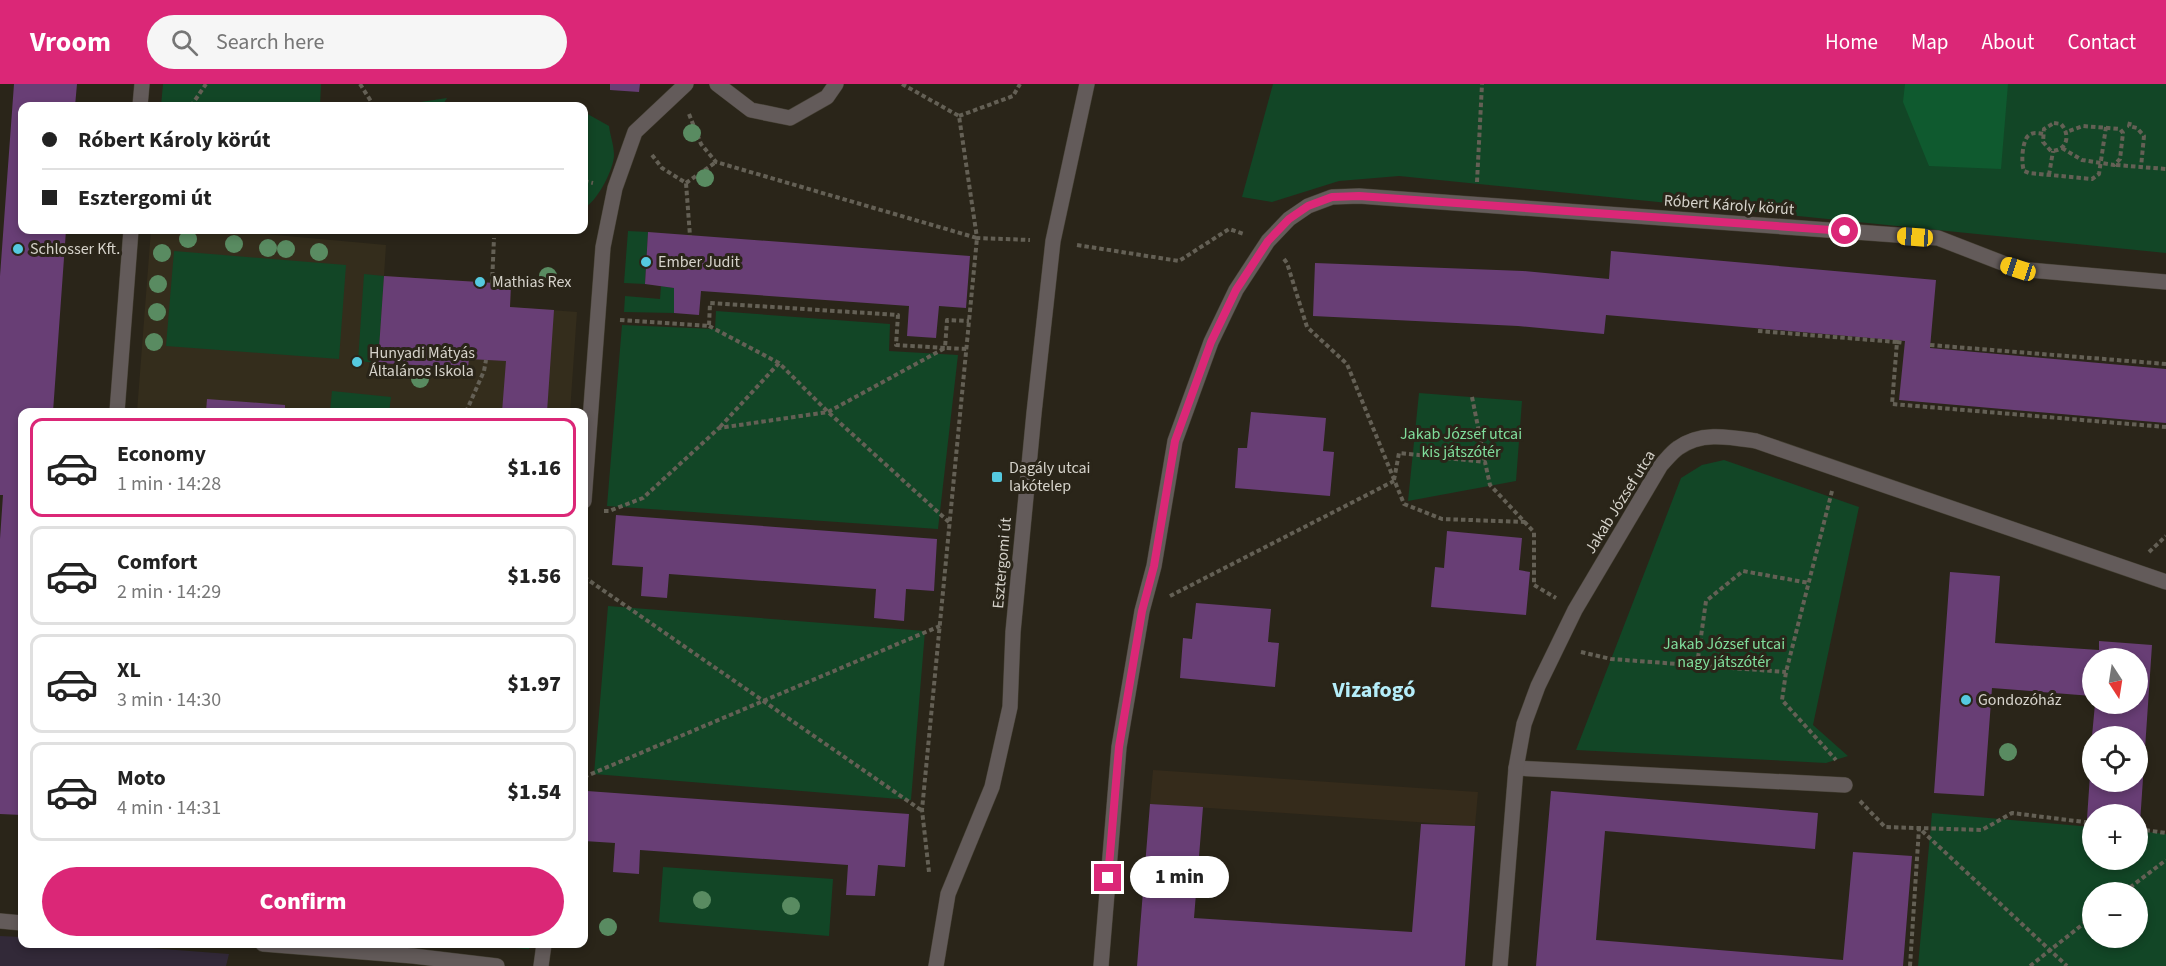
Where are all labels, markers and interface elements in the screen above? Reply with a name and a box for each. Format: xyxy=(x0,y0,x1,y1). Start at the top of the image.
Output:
search box xyxy=(147,15,567,69)
text: Vroom xyxy=(30,22,111,62)
icon: search xyxy=(168,26,201,59)
text: Search here xyxy=(216,26,324,58)
text: Home xyxy=(1825,27,1878,57)
text: Map xyxy=(1911,27,1949,57)
text: About xyxy=(1982,27,2034,57)
text: Contact xyxy=(2067,27,2136,57)
text: Róbert Károly körút xyxy=(78,124,270,156)
text: Esztergomi út xyxy=(78,182,212,214)
street label: Róbert Károly körút xyxy=(1663,189,1796,221)
route start xyxy=(1831,217,1858,244)
car xyxy=(1896,227,1934,247)
place label: Schlosser Kft. xyxy=(30,238,120,260)
marker: Schlosser Kft. xyxy=(11,242,25,256)
place label: Ember Judit xyxy=(658,251,740,273)
marker: Ember Judit xyxy=(639,255,653,269)
car xyxy=(1998,255,2038,283)
place label: Mathias Rex xyxy=(492,271,571,293)
marker: Mathias Rex xyxy=(473,275,487,289)
place label: Hunyadi Mátyás Általános Iskola xyxy=(369,342,475,382)
marker: Hunyadi Mátyás Általános Iskola xyxy=(350,355,364,369)
park label: Jakab József utcai kis játszótér xyxy=(1400,423,1522,463)
text: Economy xyxy=(117,438,206,470)
icon: car xyxy=(45,441,99,495)
street label: Jakab József utca xyxy=(1579,446,1661,558)
text: $1.16 xyxy=(507,452,561,484)
place label: Dagály utcai lakótelep xyxy=(1009,457,1091,497)
text: 1 min · 14:28 xyxy=(117,470,221,498)
marker: Dagály utcai lakótelep xyxy=(990,470,1004,484)
street label: Esztergomi út xyxy=(987,516,1017,610)
text: Comfort xyxy=(117,546,198,578)
icon: car xyxy=(45,549,99,603)
text: $1.56 xyxy=(507,560,561,592)
text: 2 min · 14:29 xyxy=(117,578,221,606)
park label: Jakab József utcai nagy játszótér xyxy=(1663,633,1785,673)
north arrow xyxy=(2082,648,2148,714)
map controls xyxy=(2082,648,2148,948)
text: XL xyxy=(117,654,141,686)
icon: car xyxy=(45,657,99,711)
text: $1.97 xyxy=(507,668,561,700)
district label: Vizafogó xyxy=(1332,674,1415,706)
text: 3 min · 14:30 xyxy=(117,686,221,714)
place label: Gondozóház xyxy=(1978,689,2062,711)
marker: Gondozóház xyxy=(1959,693,1973,707)
button: locate xyxy=(2082,726,2148,792)
text: Moto xyxy=(117,762,166,794)
icon: car xyxy=(45,765,99,819)
text: $1.54 xyxy=(507,776,561,808)
text: 4 min · 14:31 xyxy=(117,794,221,822)
button: + xyxy=(2082,804,2148,870)
callout: 1 min xyxy=(1129,857,1228,899)
text: 1 min xyxy=(1155,863,1204,891)
route end xyxy=(1094,864,1121,891)
button: Confirm xyxy=(42,867,564,936)
button: − xyxy=(2082,882,2148,948)

